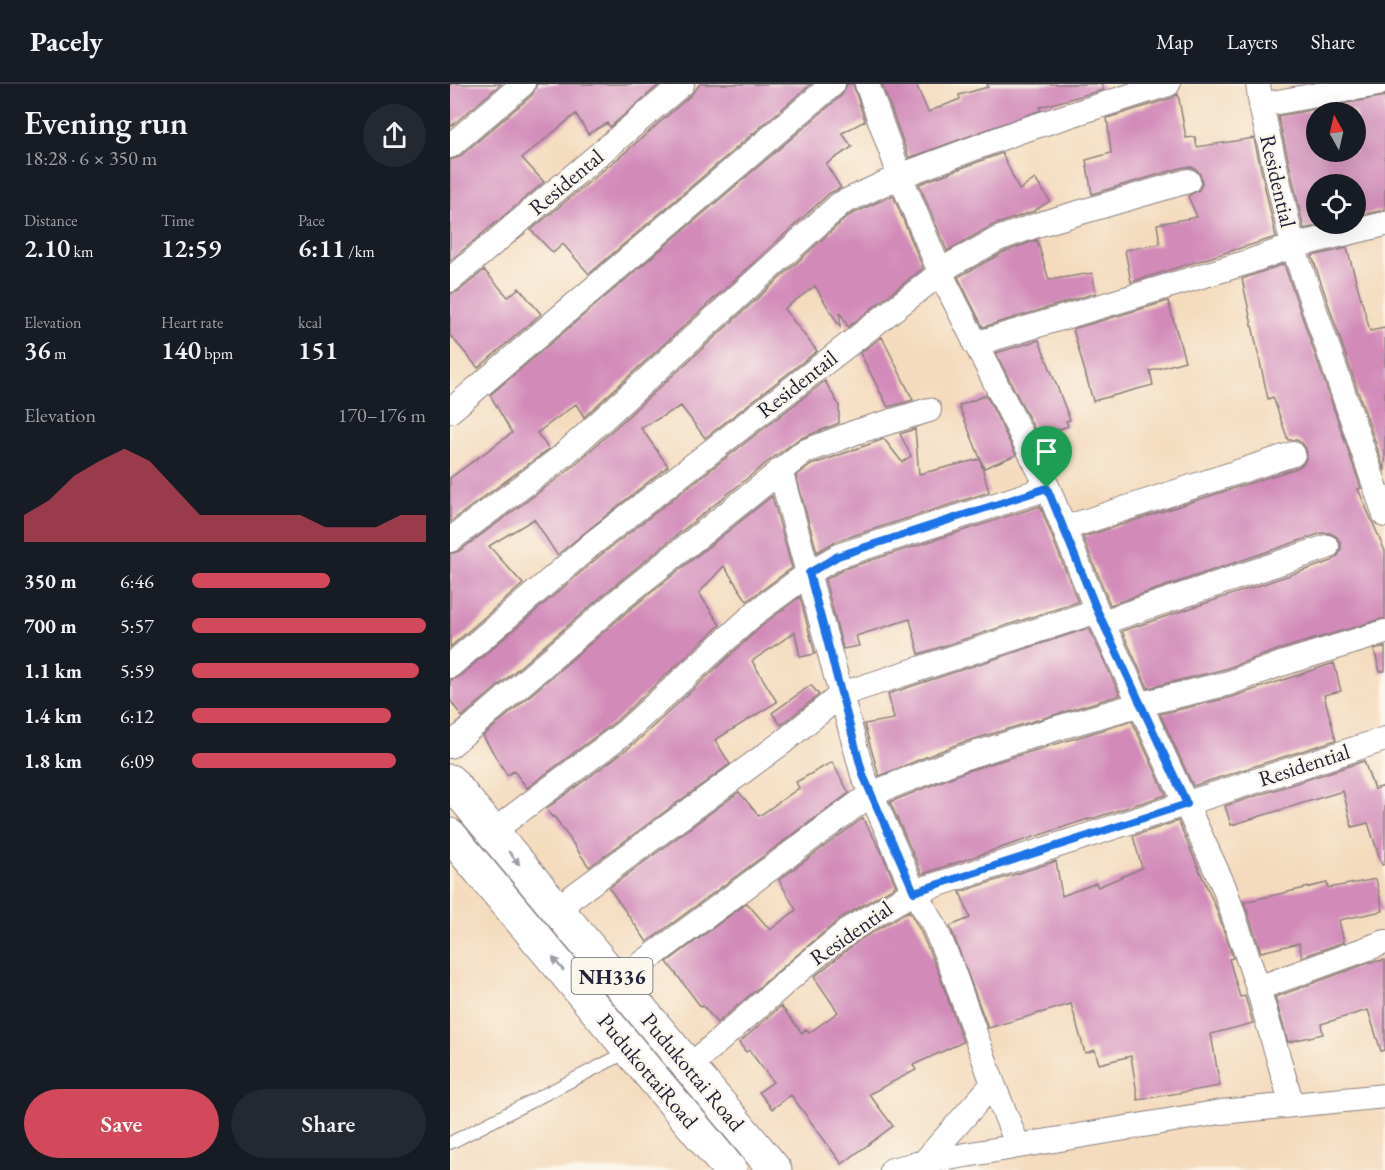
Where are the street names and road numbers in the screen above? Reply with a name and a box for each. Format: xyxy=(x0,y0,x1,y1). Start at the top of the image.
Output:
street label: Residential xyxy=(1253,132,1303,230)
street label: Residental xyxy=(523,142,609,222)
street label: Residentail xyxy=(751,343,843,425)
street label: Residential xyxy=(1255,737,1353,793)
street label: Residential xyxy=(804,894,898,972)
road number: NH336 xyxy=(572,958,652,994)
street label: PudukottaiRoad xyxy=(591,1007,705,1135)
street label: Pudukottai Road xyxy=(635,1007,752,1138)

